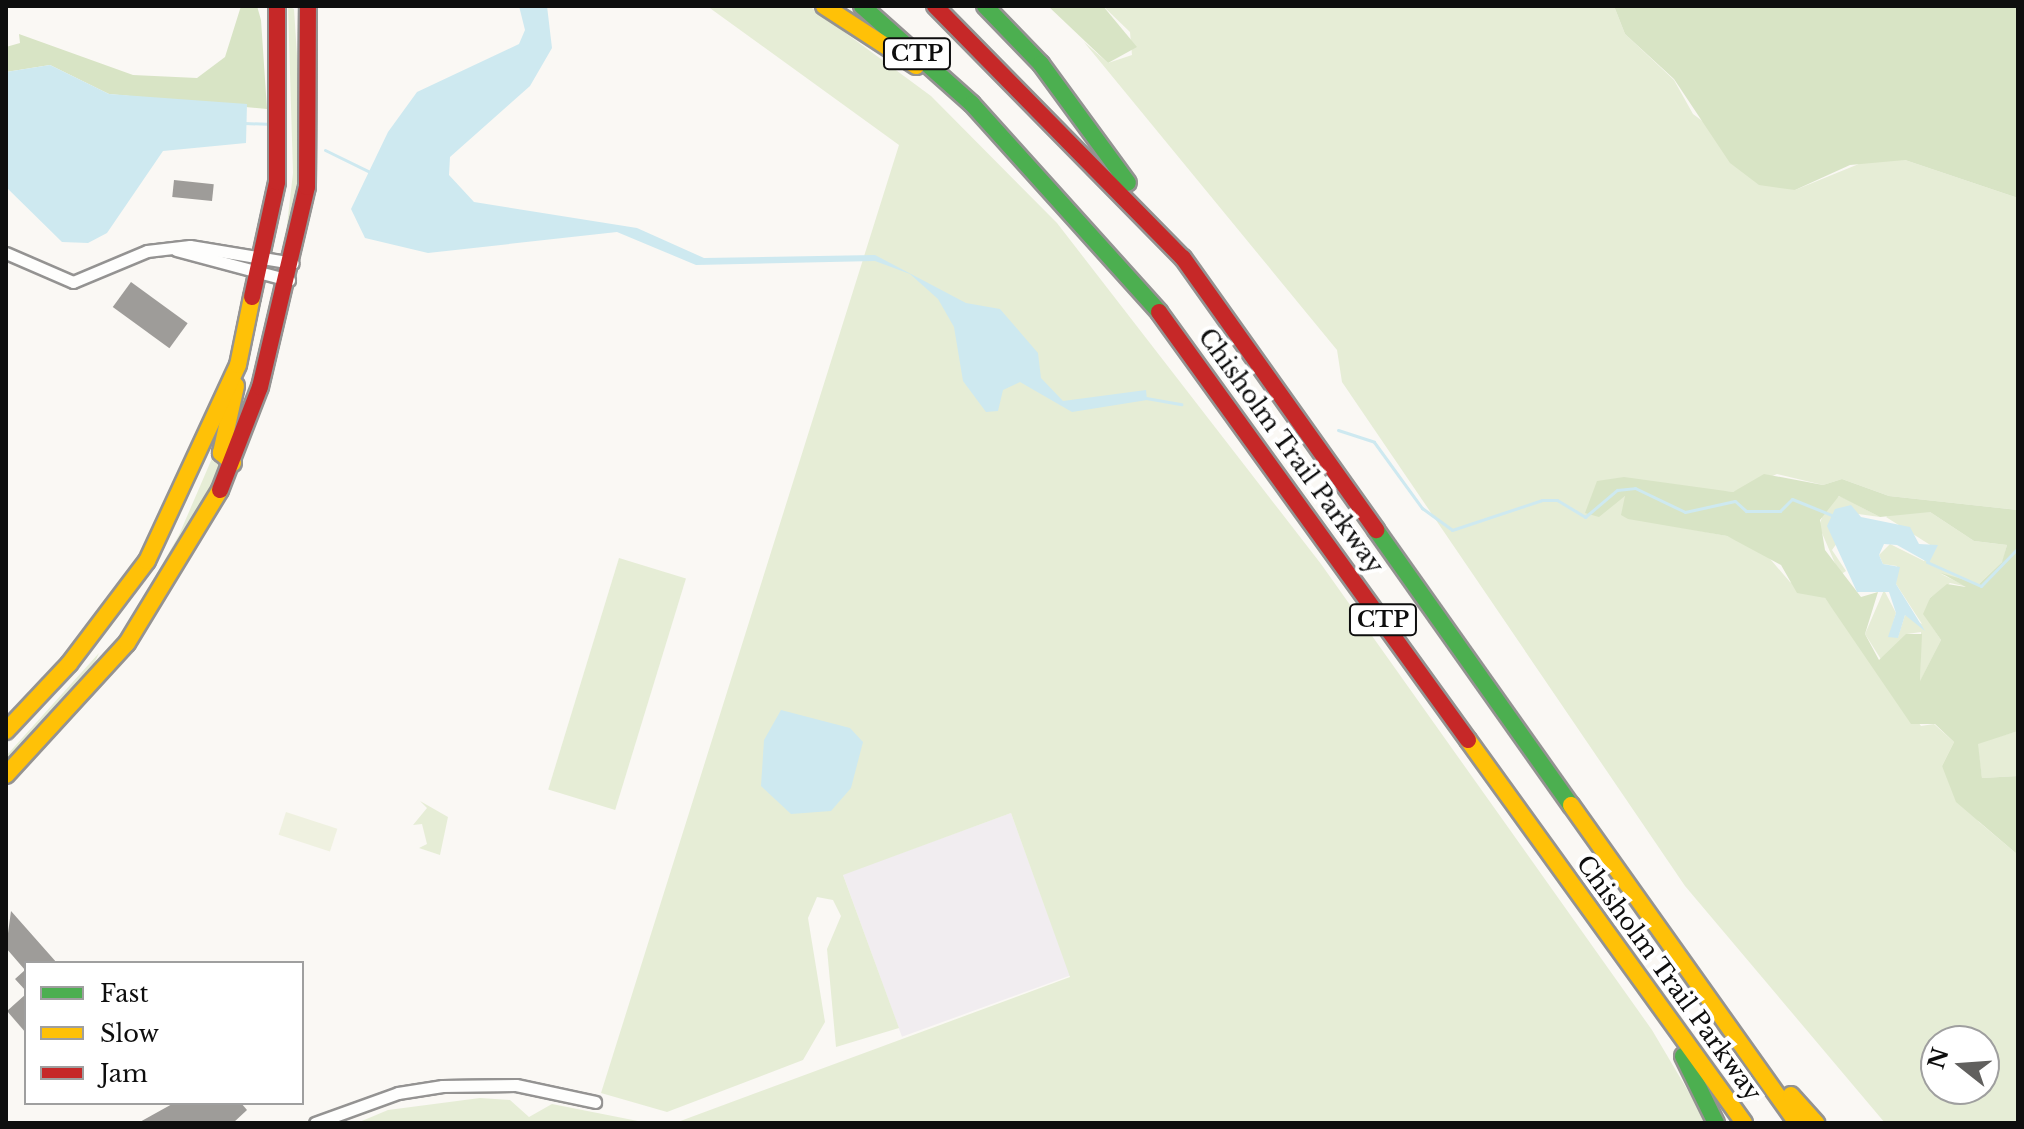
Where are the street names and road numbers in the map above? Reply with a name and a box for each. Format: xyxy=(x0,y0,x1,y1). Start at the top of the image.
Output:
road number: CTP xyxy=(881,36,953,72)
street label: Chisholm Trail Parkway xyxy=(1192,323,1390,579)
road number: CTP xyxy=(1347,602,1419,638)
street label: Chisholm Trail Parkway xyxy=(1570,850,1768,1106)

